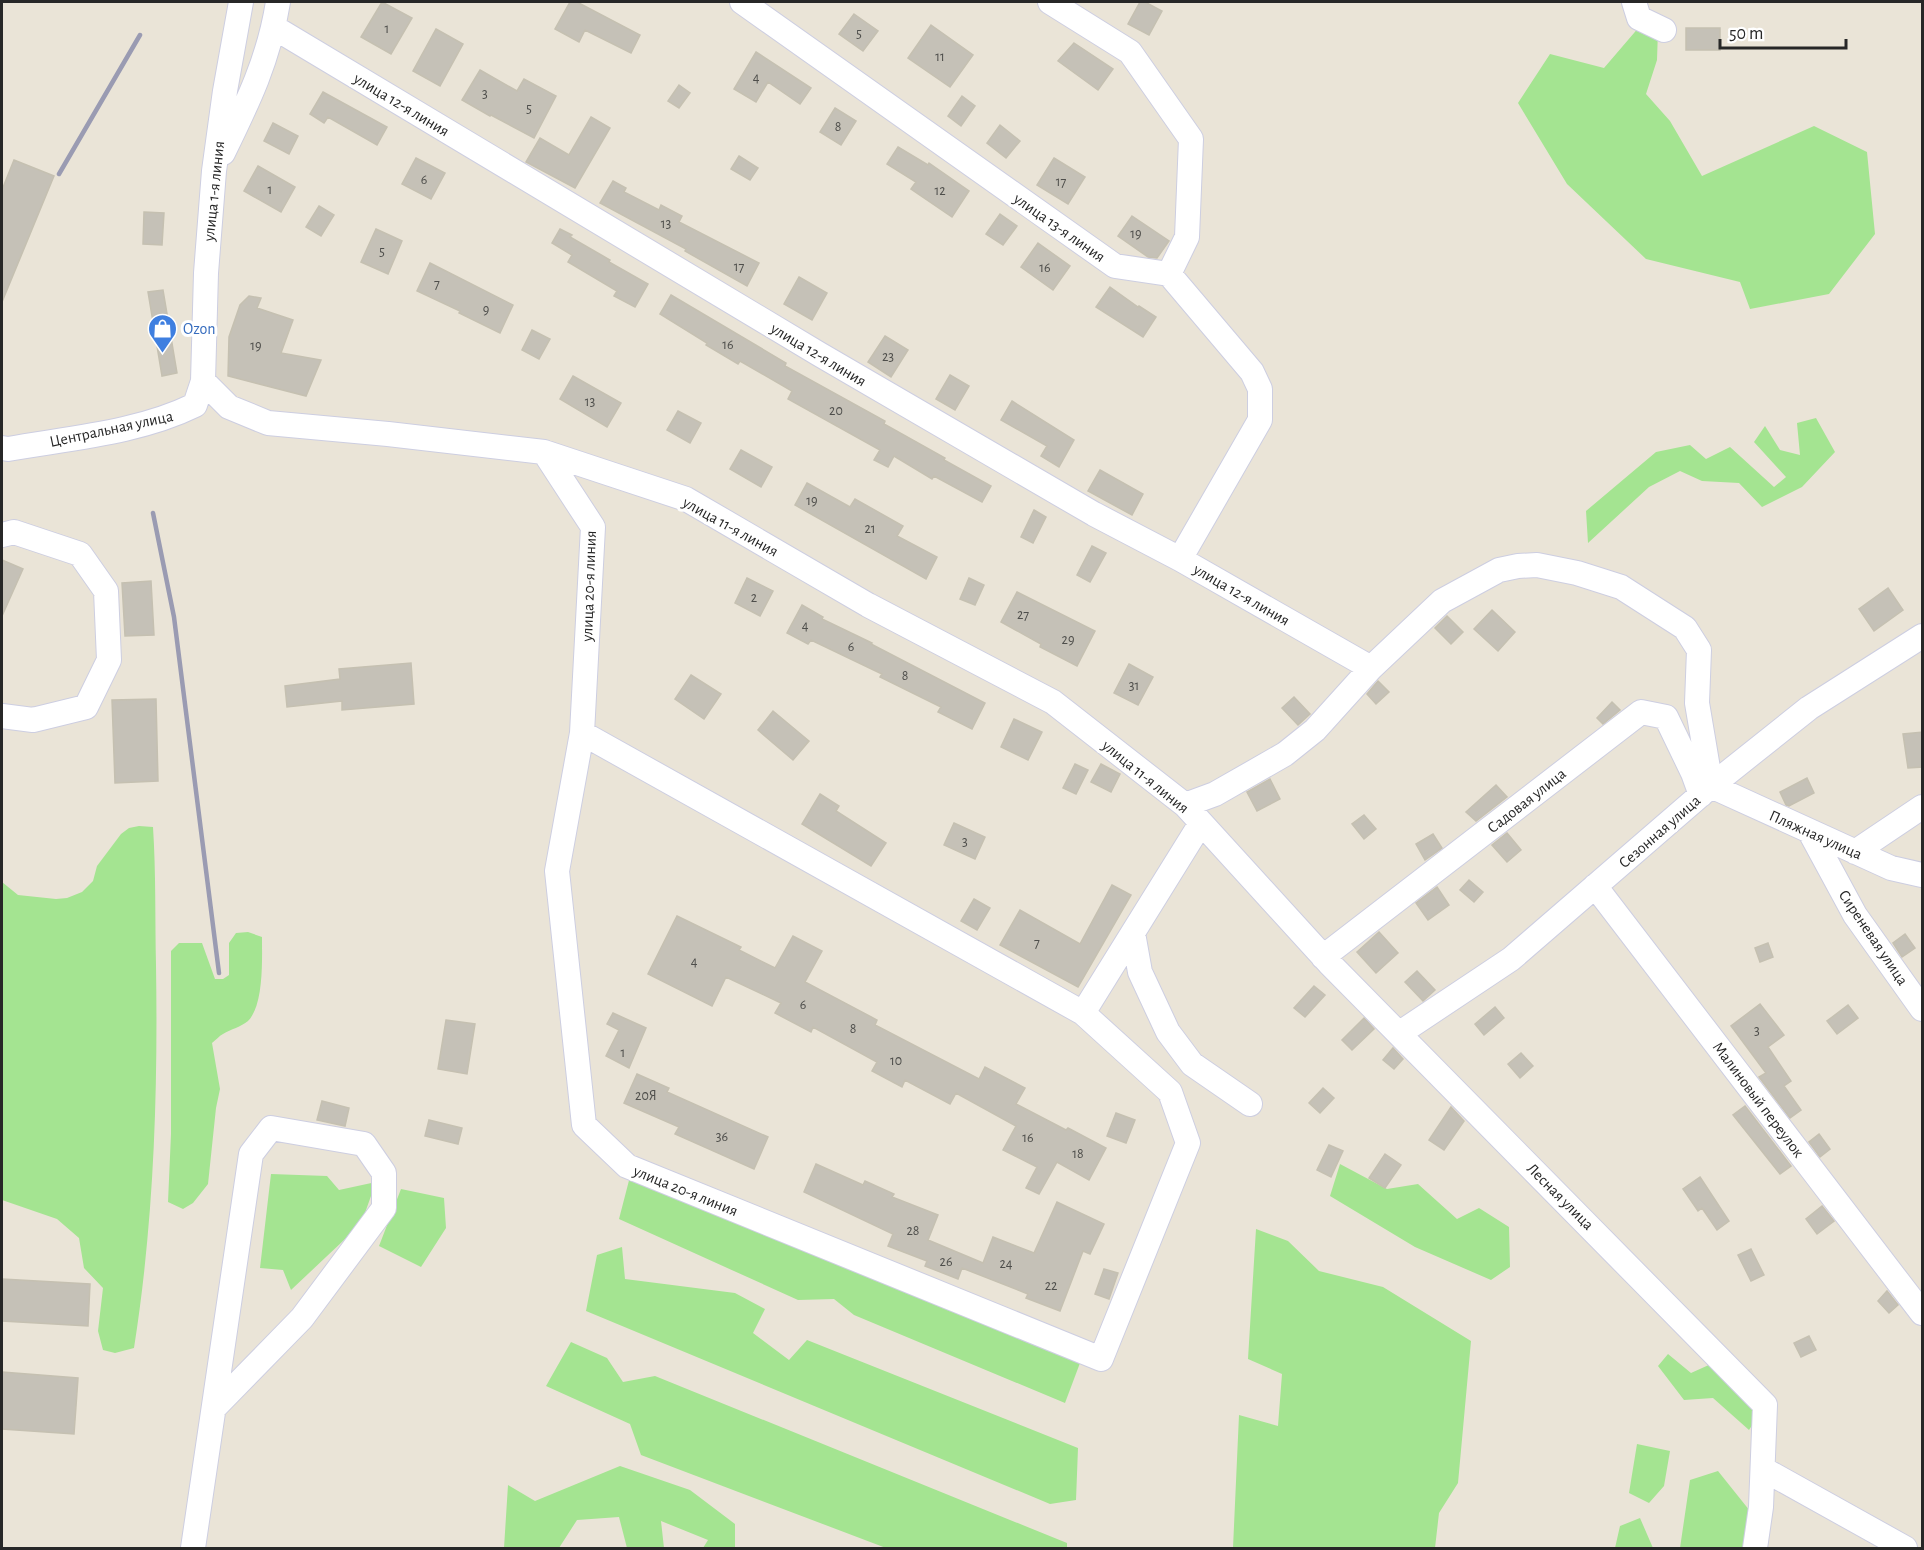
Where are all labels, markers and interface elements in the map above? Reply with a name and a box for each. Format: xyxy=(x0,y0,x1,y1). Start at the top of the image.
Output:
scale bar xyxy=(1720,12,1846,50)
house number: 1 xyxy=(385,22,389,36)
text: 50 m xyxy=(1729,25,1763,43)
house number: 5 xyxy=(856,27,862,41)
house number: 11 xyxy=(935,50,945,64)
street label: улица 12-я линия xyxy=(350,70,452,140)
house number: 4 xyxy=(753,71,760,85)
house number: 3 xyxy=(482,87,488,101)
house number: 5 xyxy=(526,102,532,116)
house number: 8 xyxy=(835,120,841,134)
street label: улица 1-я линия xyxy=(201,140,228,243)
house number: 6 xyxy=(421,173,427,187)
house number: 17 xyxy=(1056,175,1066,189)
house number: 1 xyxy=(268,183,272,197)
house number: 12 xyxy=(934,184,946,198)
street label: улица 13-я линия xyxy=(1009,190,1108,266)
house number: 13 xyxy=(661,217,672,231)
house number: 19 xyxy=(1130,227,1142,241)
house number: 5 xyxy=(379,245,385,259)
house number: 17 xyxy=(734,260,744,274)
house number: 16 xyxy=(1039,261,1051,275)
house number: 7 xyxy=(434,277,440,291)
house number: 9 xyxy=(483,303,489,317)
shop icon: Ozon xyxy=(146,312,178,354)
street label: улица 12-я линия xyxy=(767,320,869,390)
place label: Ozon xyxy=(183,321,215,337)
house number: 16 xyxy=(722,338,734,352)
house number: 19 xyxy=(250,339,262,353)
house number: 23 xyxy=(882,350,894,364)
house number: 13 xyxy=(585,395,596,409)
house number: 20 xyxy=(829,404,843,418)
street label: Центральная улица xyxy=(48,408,175,451)
street label: улица 11-я линия xyxy=(679,494,781,561)
house number: 19 xyxy=(806,494,818,508)
house number: 21 xyxy=(864,522,876,536)
street label: улица 20-я линия xyxy=(579,530,600,643)
street label: улица 12-я линия xyxy=(1189,560,1292,630)
house number: 2 xyxy=(751,591,757,605)
house number: 27 xyxy=(1017,608,1029,622)
house number: 4 xyxy=(802,619,809,633)
house number: 29 xyxy=(1062,633,1074,647)
house number: 6 xyxy=(848,640,854,654)
house number: 8 xyxy=(902,669,908,683)
house number: 31 xyxy=(1129,679,1139,693)
street label: улица 11-я линия xyxy=(1098,736,1192,817)
street label: Садовая улица xyxy=(1484,765,1569,837)
street label: Сезонная улица xyxy=(1616,792,1704,872)
street label: Пляжная улица xyxy=(1766,807,1864,863)
house number: 3 xyxy=(962,835,968,849)
street label: Сиреневая улица xyxy=(1835,887,1911,989)
house number: 7 xyxy=(1034,936,1040,950)
house number: 4 xyxy=(691,955,698,969)
house number: 6 xyxy=(800,998,806,1012)
house number: 8 xyxy=(850,1022,856,1036)
house number: 3 xyxy=(1754,1024,1760,1038)
street label: Малиновый переулок xyxy=(1709,1039,1807,1162)
house number: 1 xyxy=(621,1046,625,1060)
house number: 10 xyxy=(890,1054,902,1068)
house number: 20Я xyxy=(635,1089,657,1103)
house number: 36 xyxy=(716,1130,728,1144)
house number: 16 xyxy=(1022,1131,1034,1145)
house number: 18 xyxy=(1072,1147,1084,1161)
street label: Лесная улица xyxy=(1523,1160,1597,1234)
street label: улица 20-я линия xyxy=(630,1162,740,1220)
house number: 28 xyxy=(906,1224,920,1238)
house number: 26 xyxy=(940,1255,952,1269)
house number: 24 xyxy=(999,1257,1013,1271)
house number: 22 xyxy=(1045,1279,1057,1293)

